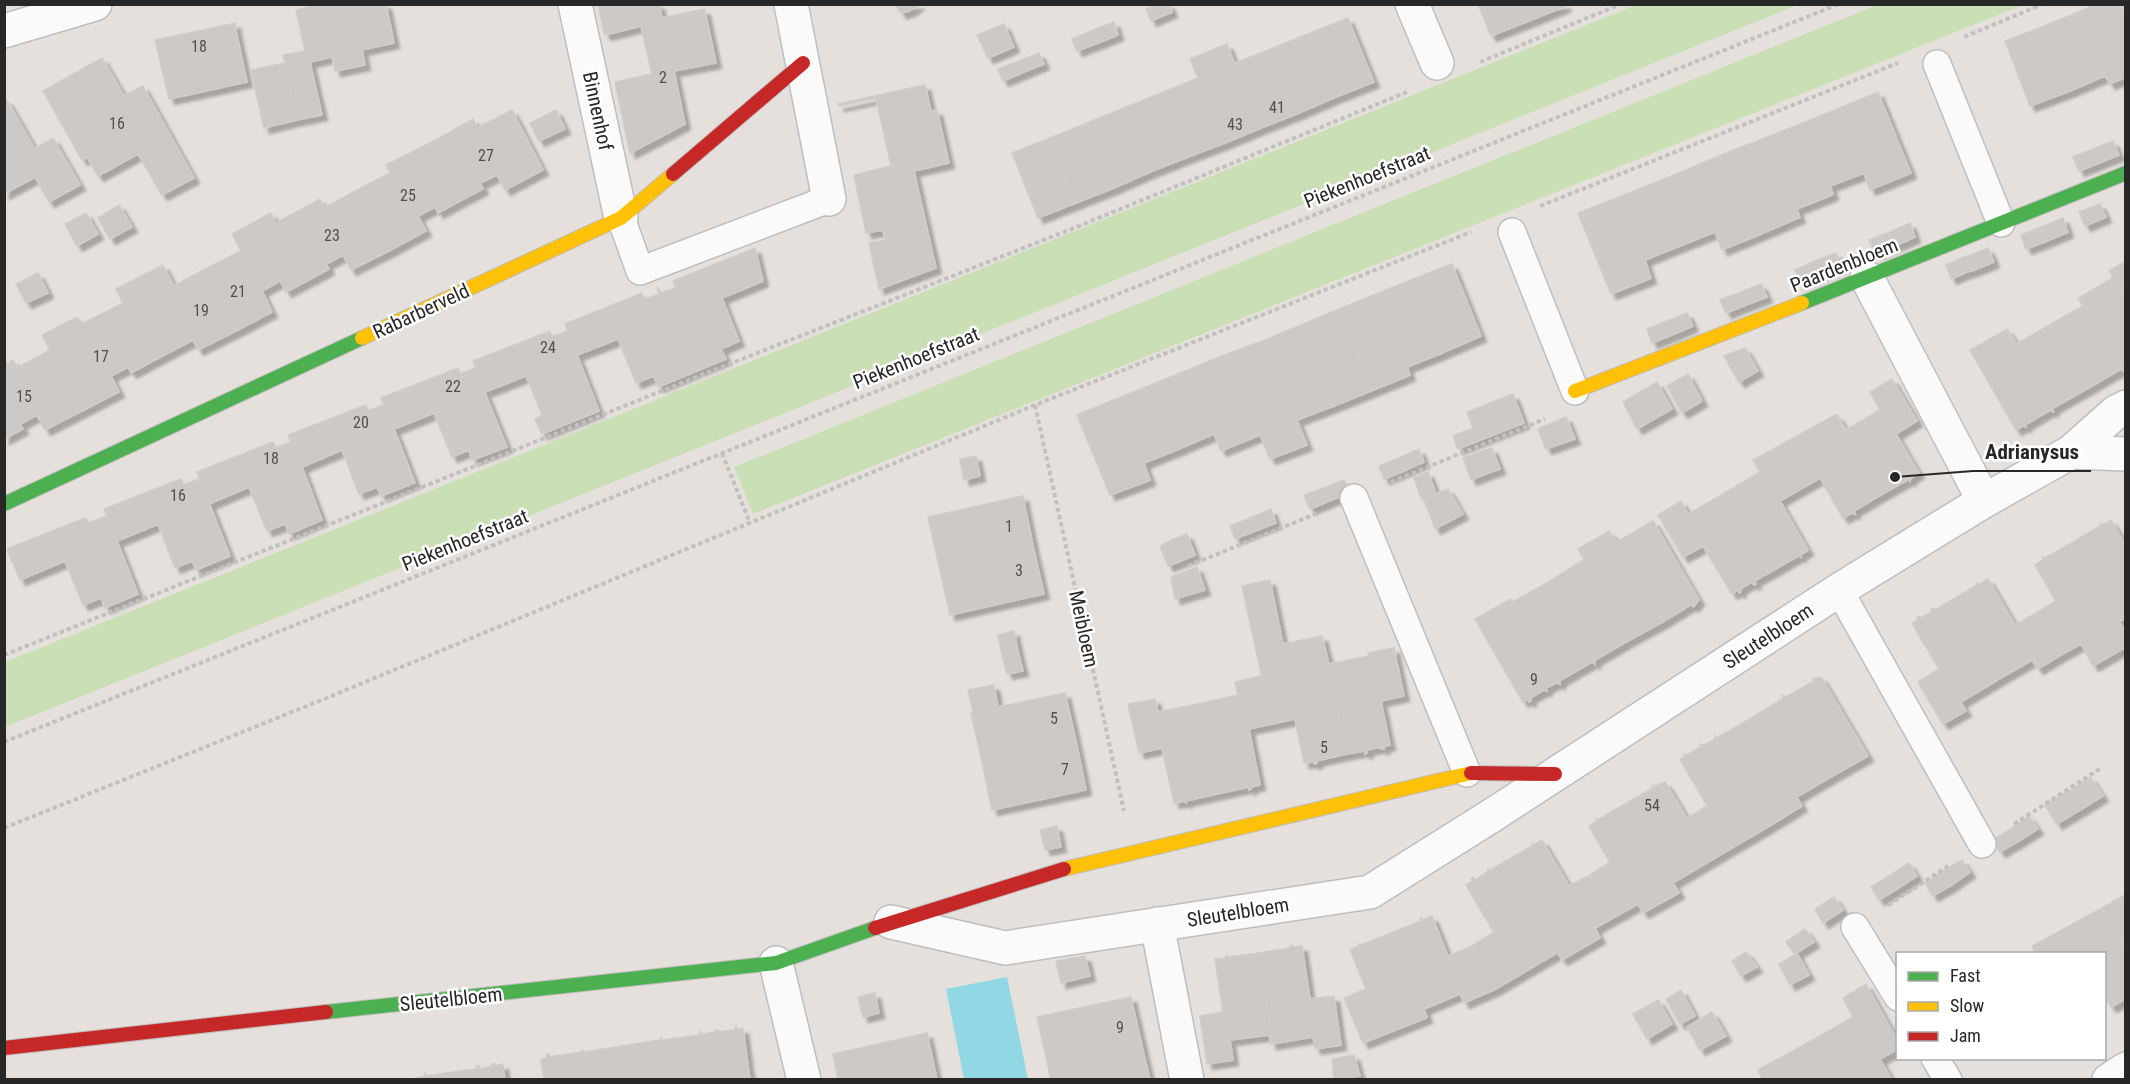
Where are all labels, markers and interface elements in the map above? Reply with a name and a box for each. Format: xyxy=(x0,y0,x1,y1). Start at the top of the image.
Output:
house number: 18 xyxy=(191,37,207,56)
house number: 2 xyxy=(659,68,667,87)
street label: Binnenhof xyxy=(578,69,618,153)
house number: 41 xyxy=(1269,98,1285,117)
house number: 16 xyxy=(109,114,125,133)
house number: 43 xyxy=(1227,115,1243,134)
street label: Piekenhoefstraat xyxy=(1300,141,1434,213)
house number: 27 xyxy=(478,146,494,165)
house number: 25 xyxy=(400,186,416,205)
house number: 23 xyxy=(324,226,340,245)
street label: Paardenbloem xyxy=(1787,233,1901,297)
street label: Rabarberveld xyxy=(369,278,473,344)
house number: 21 xyxy=(230,282,246,301)
house number: 19 xyxy=(193,301,209,320)
street label: Piekenhoefstraat xyxy=(849,322,983,394)
house number: 24 xyxy=(540,338,556,357)
house number: 17 xyxy=(93,347,109,366)
house number: 22 xyxy=(445,377,461,396)
house number: 15 xyxy=(16,387,32,406)
house number: 20 xyxy=(353,413,369,432)
callout: Adrianysus xyxy=(1973,432,2091,471)
text: Adrianysus xyxy=(1985,440,2079,464)
house number: 18 xyxy=(263,449,279,468)
house number: 16 xyxy=(170,486,186,505)
street label: Piekenhoefstraat xyxy=(398,504,532,576)
house number: 1 xyxy=(1005,517,1013,536)
house number: 3 xyxy=(1015,561,1023,580)
street label: Meibloem xyxy=(1064,588,1104,670)
street label: Sleutelbloem xyxy=(1718,598,1818,674)
house number: 9 xyxy=(1530,670,1538,689)
house number: 5 xyxy=(1050,709,1058,728)
house number: 5 xyxy=(1320,738,1328,757)
house number: 7 xyxy=(1061,760,1069,779)
house number: 54 xyxy=(1644,796,1660,815)
street label: Sleutelbloem xyxy=(1185,892,1291,932)
legend xyxy=(1896,952,2106,1060)
text: Fast xyxy=(1950,965,1981,986)
street label: Sleutelbloem xyxy=(399,982,503,1016)
text: Slow xyxy=(1950,995,1985,1016)
house number: 9 xyxy=(1116,1018,1124,1037)
text: Jam xyxy=(1950,1025,1981,1046)

